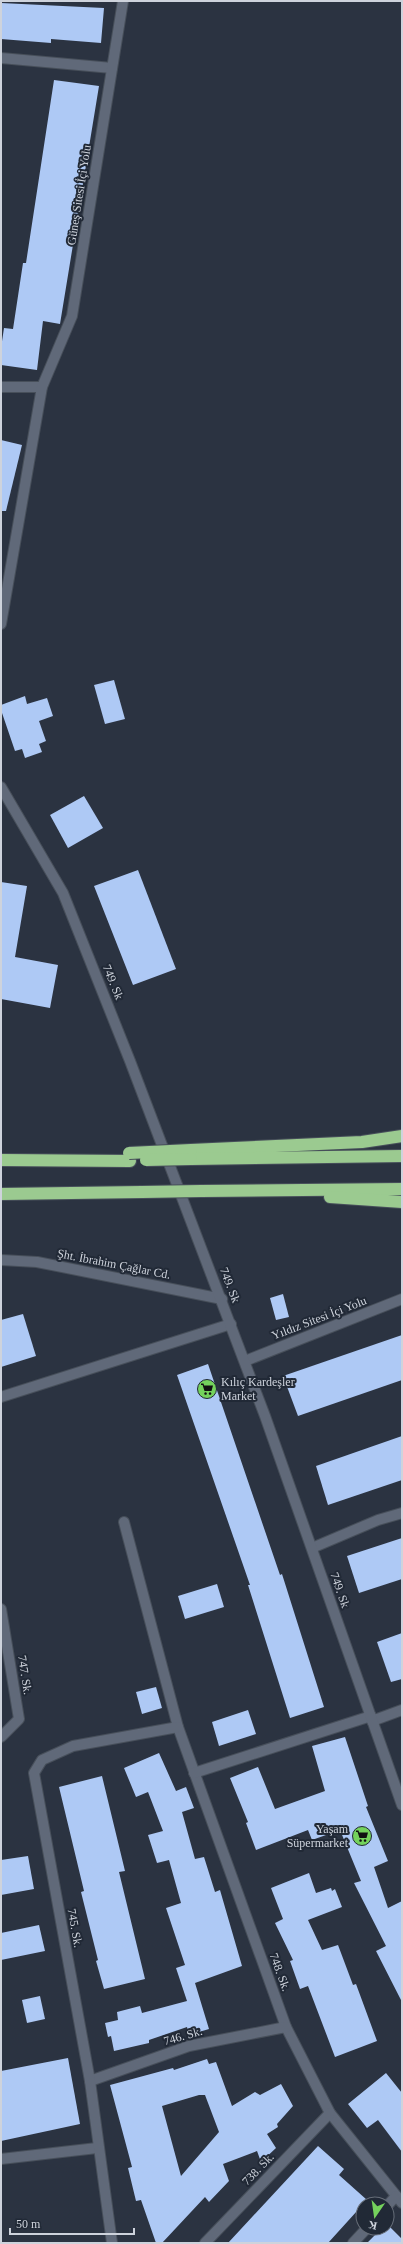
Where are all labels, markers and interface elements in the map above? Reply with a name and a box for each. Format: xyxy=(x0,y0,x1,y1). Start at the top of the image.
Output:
street label: Güneş Sitesi İçi Yolu xyxy=(64,144,94,246)
street label: 749. Sk xyxy=(100,962,126,1002)
street label: Şht. İbrahim Çağlar Cd. xyxy=(56,1246,172,1282)
street label: 749. Sk xyxy=(217,1265,243,1305)
street label: Yıldız Sitesi İçi Yolu xyxy=(269,1293,369,1343)
place label: Kılıç Kardeşler Market xyxy=(221,1375,295,1403)
supermarket icon: Kılıç Kardeşler Market xyxy=(196,1378,218,1400)
street label: 749. Sk xyxy=(327,1570,353,1610)
street label: 747. Sk. xyxy=(15,1654,35,1696)
place label: Yaşam Süpermarket xyxy=(287,1822,349,1850)
supermarket icon: Yaşam Süpermarket xyxy=(351,1825,373,1847)
street label: 745. Sk. xyxy=(65,1907,85,1949)
street label: 748. Sk. xyxy=(267,1951,293,1993)
street label: 746. Sk. xyxy=(162,2024,204,2048)
street label: 738. Sk. xyxy=(239,2150,277,2188)
north arrow xyxy=(355,2196,395,2236)
scale bar xyxy=(10,2210,134,2236)
text: 50 m xyxy=(16,2217,41,2231)
text: K xyxy=(367,2219,378,2233)

